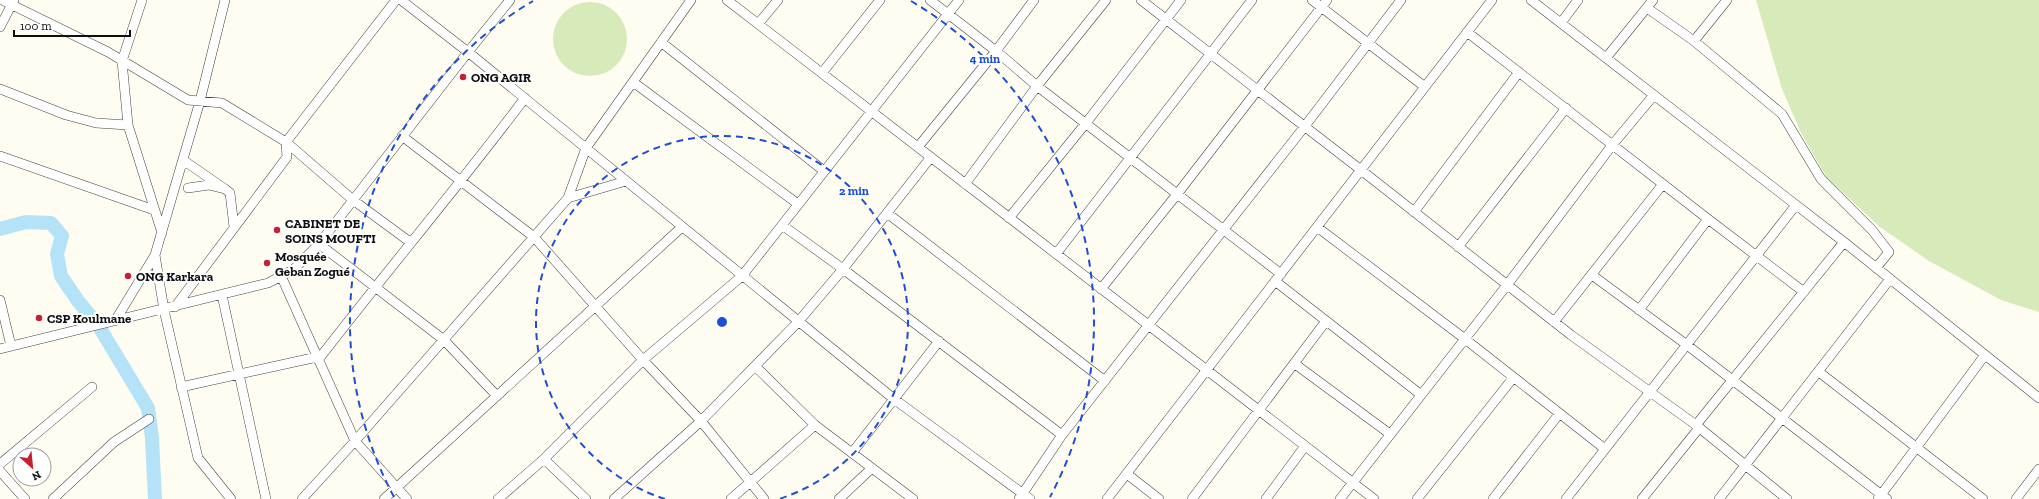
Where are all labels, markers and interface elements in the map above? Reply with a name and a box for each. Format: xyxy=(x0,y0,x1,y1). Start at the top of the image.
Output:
scale bar xyxy=(14,12,130,38)
text: 100 m xyxy=(20,19,52,33)
text: 4 min xyxy=(970,52,1000,66)
place label: ONG AGIR xyxy=(471,70,532,85)
marker: ONG AGIR xyxy=(458,72,468,82)
text: 2 min xyxy=(839,184,869,198)
place label: CABINET DE SOINS MOUFTI xyxy=(285,216,376,246)
marker: CABINET DE SOINS MOUFTI xyxy=(272,225,282,235)
place label: Mosquée Geban Zogué xyxy=(275,249,350,279)
marker: Mosquée Geban Zogué xyxy=(262,258,272,268)
place label: ONG Karkara xyxy=(136,269,214,284)
marker: ONG Karkara xyxy=(123,271,133,281)
place label: CSP Koulmane xyxy=(47,311,132,326)
marker: CSP Koulmane xyxy=(34,313,44,323)
centre of rings xyxy=(715,315,729,329)
north arrow xyxy=(12,447,52,487)
text: N xyxy=(29,468,43,483)

